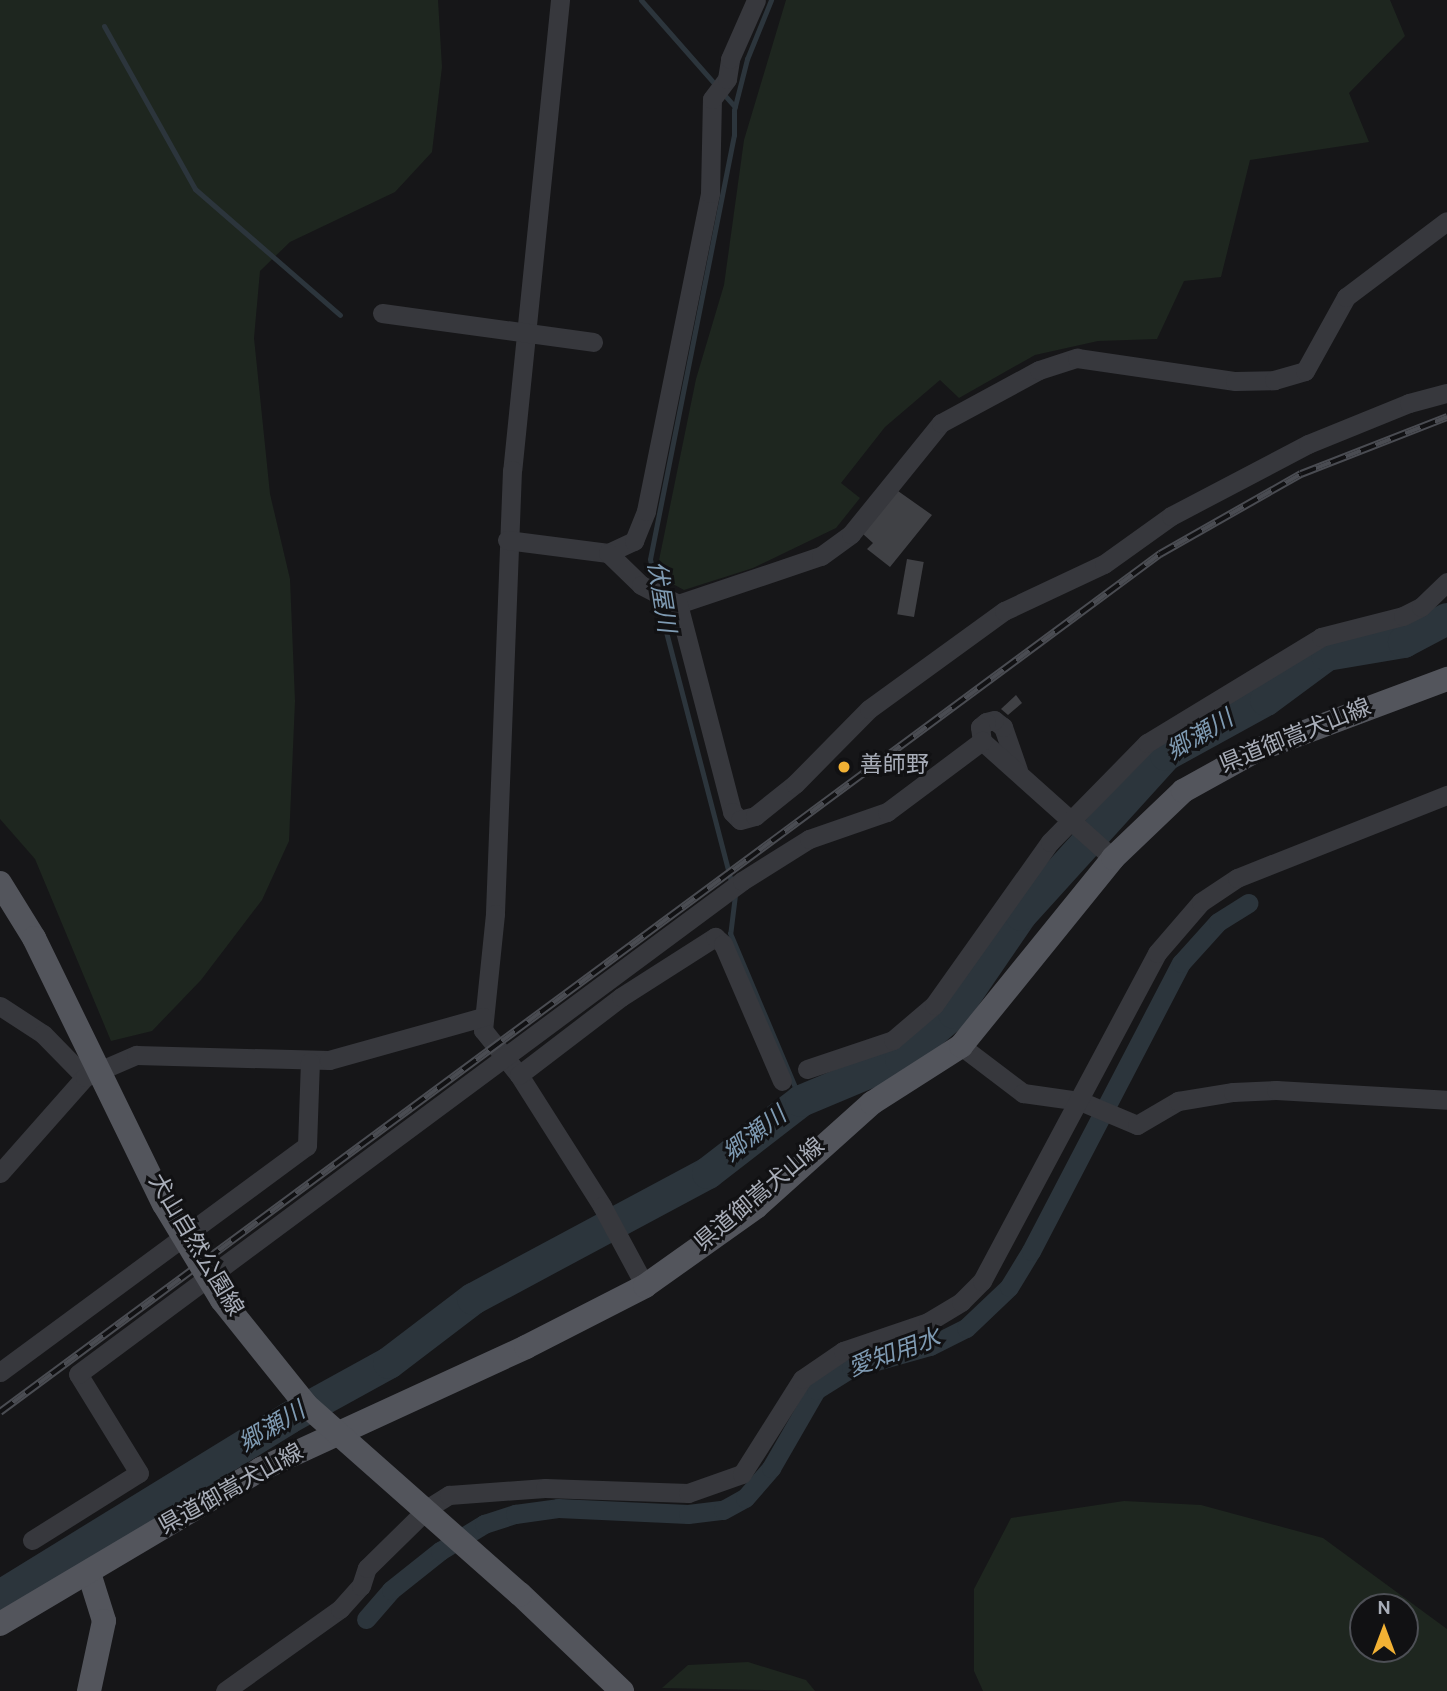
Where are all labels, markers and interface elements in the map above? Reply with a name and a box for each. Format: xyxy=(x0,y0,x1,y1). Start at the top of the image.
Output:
water label: 伏屋川 xyxy=(639,559,679,635)
street label: 県道御嵩犬山線 xyxy=(1216,695,1376,781)
water label: 郷瀬川 xyxy=(1163,706,1239,768)
place label: 善師野 xyxy=(860,753,929,781)
marker: 善師野 xyxy=(834,757,854,777)
water label: 郷瀬川 xyxy=(719,1102,793,1170)
street label: 県道御嵩犬山線 xyxy=(690,1134,832,1258)
street label: 犬山自然公園線 xyxy=(141,1170,247,1322)
water label: 愛知用水 xyxy=(845,1325,945,1385)
water label: 郷瀬川 xyxy=(235,1398,311,1460)
street label: 県道御嵩犬山線 xyxy=(155,1440,309,1542)
north arrow xyxy=(1349,1593,1419,1663)
text: N xyxy=(1377,1597,1391,1621)

